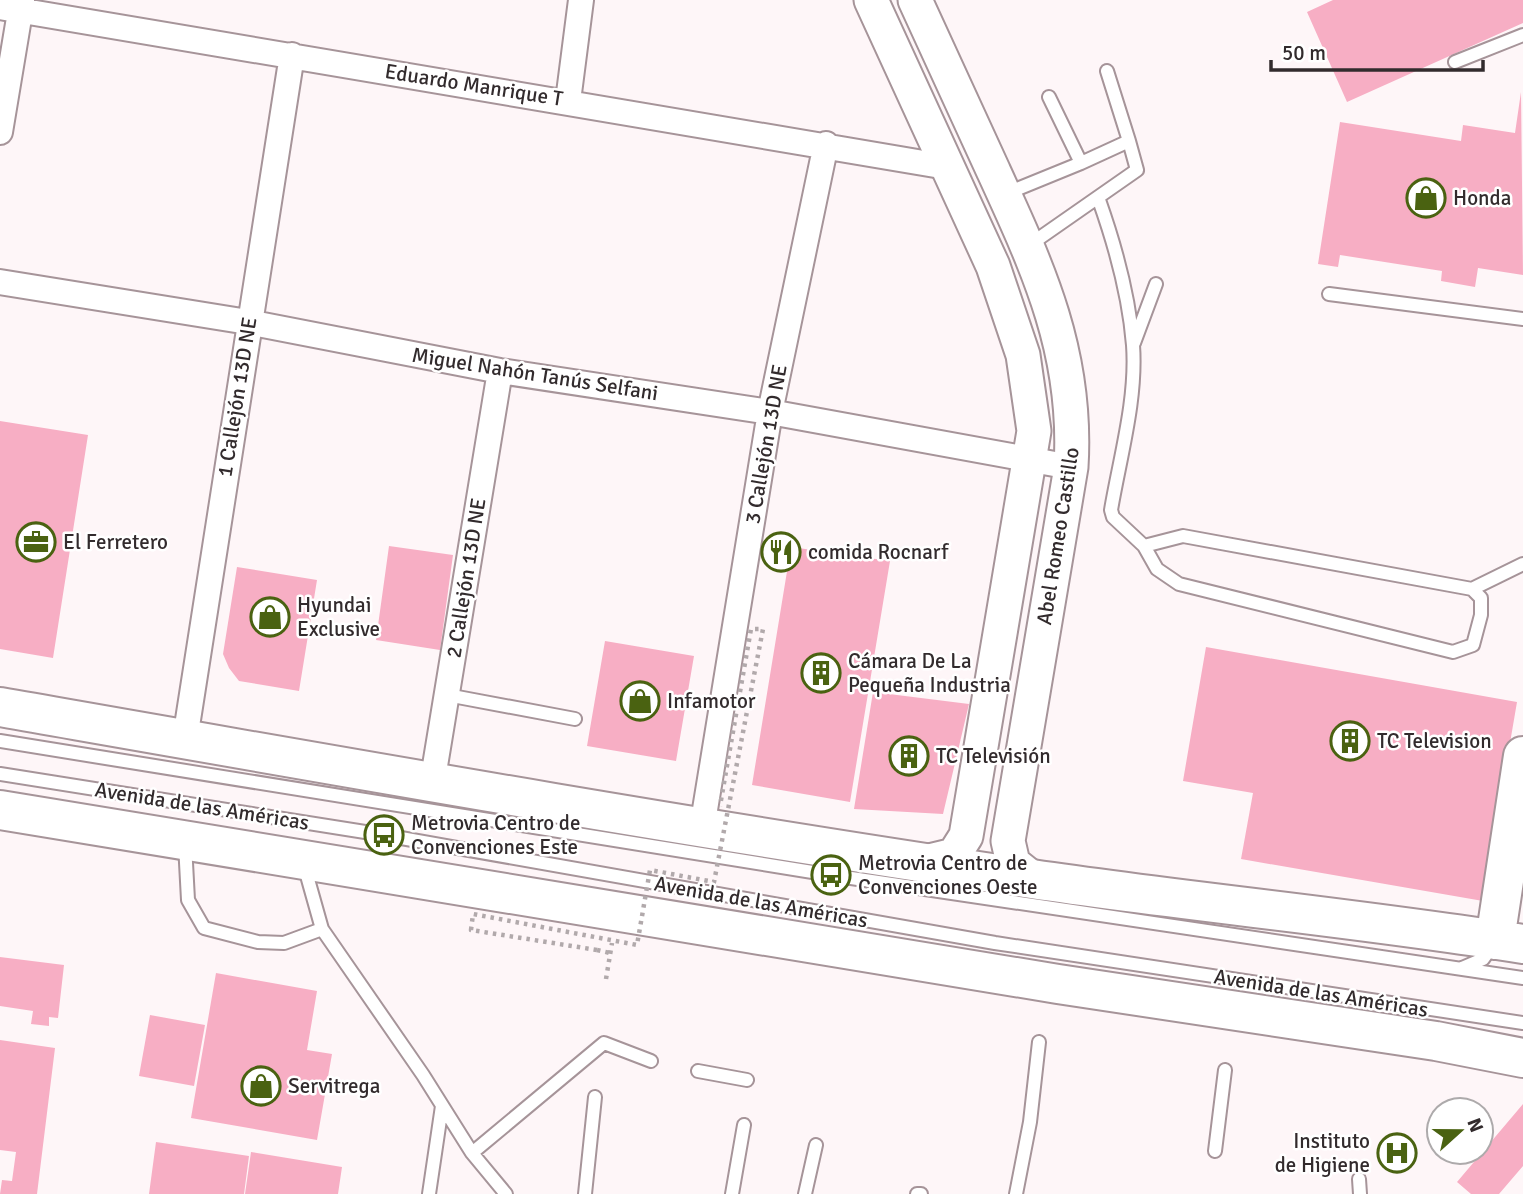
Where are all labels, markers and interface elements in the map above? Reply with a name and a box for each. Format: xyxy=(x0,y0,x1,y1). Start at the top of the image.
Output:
scale bar xyxy=(1271,28,1483,72)
text: 50 m xyxy=(1282,40,1326,66)
street label: Eduardo Manrique T xyxy=(383,58,566,112)
shop icon: Honda xyxy=(1405,177,1447,219)
place label: Honda xyxy=(1453,185,1511,211)
street label: 1 Callejón 13D NE xyxy=(212,315,262,479)
street label: Miguel Nahón Tanús Selfani xyxy=(410,342,660,406)
street label: 3 Callejón 13D NE xyxy=(739,362,793,526)
street label: Abel Romeo Castillo xyxy=(1031,445,1085,627)
street label: 2 Callejón 13D NE xyxy=(441,496,491,660)
office icon: El Ferretero xyxy=(15,521,57,563)
place label: El Ferretero xyxy=(63,529,168,555)
restaurant icon: comida Rocnarf xyxy=(760,531,802,573)
place label: comida Rocnarf xyxy=(808,539,949,565)
place label: Hyundai Exclusive xyxy=(297,592,380,642)
shop icon: Hyundai Exclusive xyxy=(249,596,291,638)
place label: Cámara De La Pequeña Industria xyxy=(848,648,1011,698)
building icon: Cámara De La Pequeña Industria xyxy=(800,652,842,694)
shop icon: Infamotor xyxy=(619,680,661,722)
place label: Infamotor xyxy=(667,688,756,714)
building icon: TC Television xyxy=(1329,720,1371,762)
place label: TC Television xyxy=(1377,728,1492,754)
building icon: TC Televisión xyxy=(888,735,930,777)
place label: TC Televisión xyxy=(936,743,1051,769)
street label: Avenida de las Américas xyxy=(93,776,311,836)
place label: Metrovia Centro de Convenciones Este xyxy=(411,810,580,860)
bus stop icon: Metrovia Centro de Convenciones Este xyxy=(363,814,405,856)
place label: Metrovia Centro de Convenciones Oeste xyxy=(858,850,1038,900)
bus stop icon: Metrovia Centro de Convenciones Oeste xyxy=(810,854,852,896)
street label: Avenida de las Américas xyxy=(652,870,870,934)
street label: Avenida de las Américas xyxy=(1212,963,1430,1023)
shop icon: Servitrega xyxy=(240,1065,282,1107)
place label: Servitrega xyxy=(288,1073,380,1099)
north arrow xyxy=(1425,1096,1495,1166)
text: N xyxy=(1461,1115,1489,1136)
place label: Instituto de Higiene xyxy=(1275,1128,1370,1178)
hospital icon: Instituto de Higiene xyxy=(1376,1132,1418,1174)

